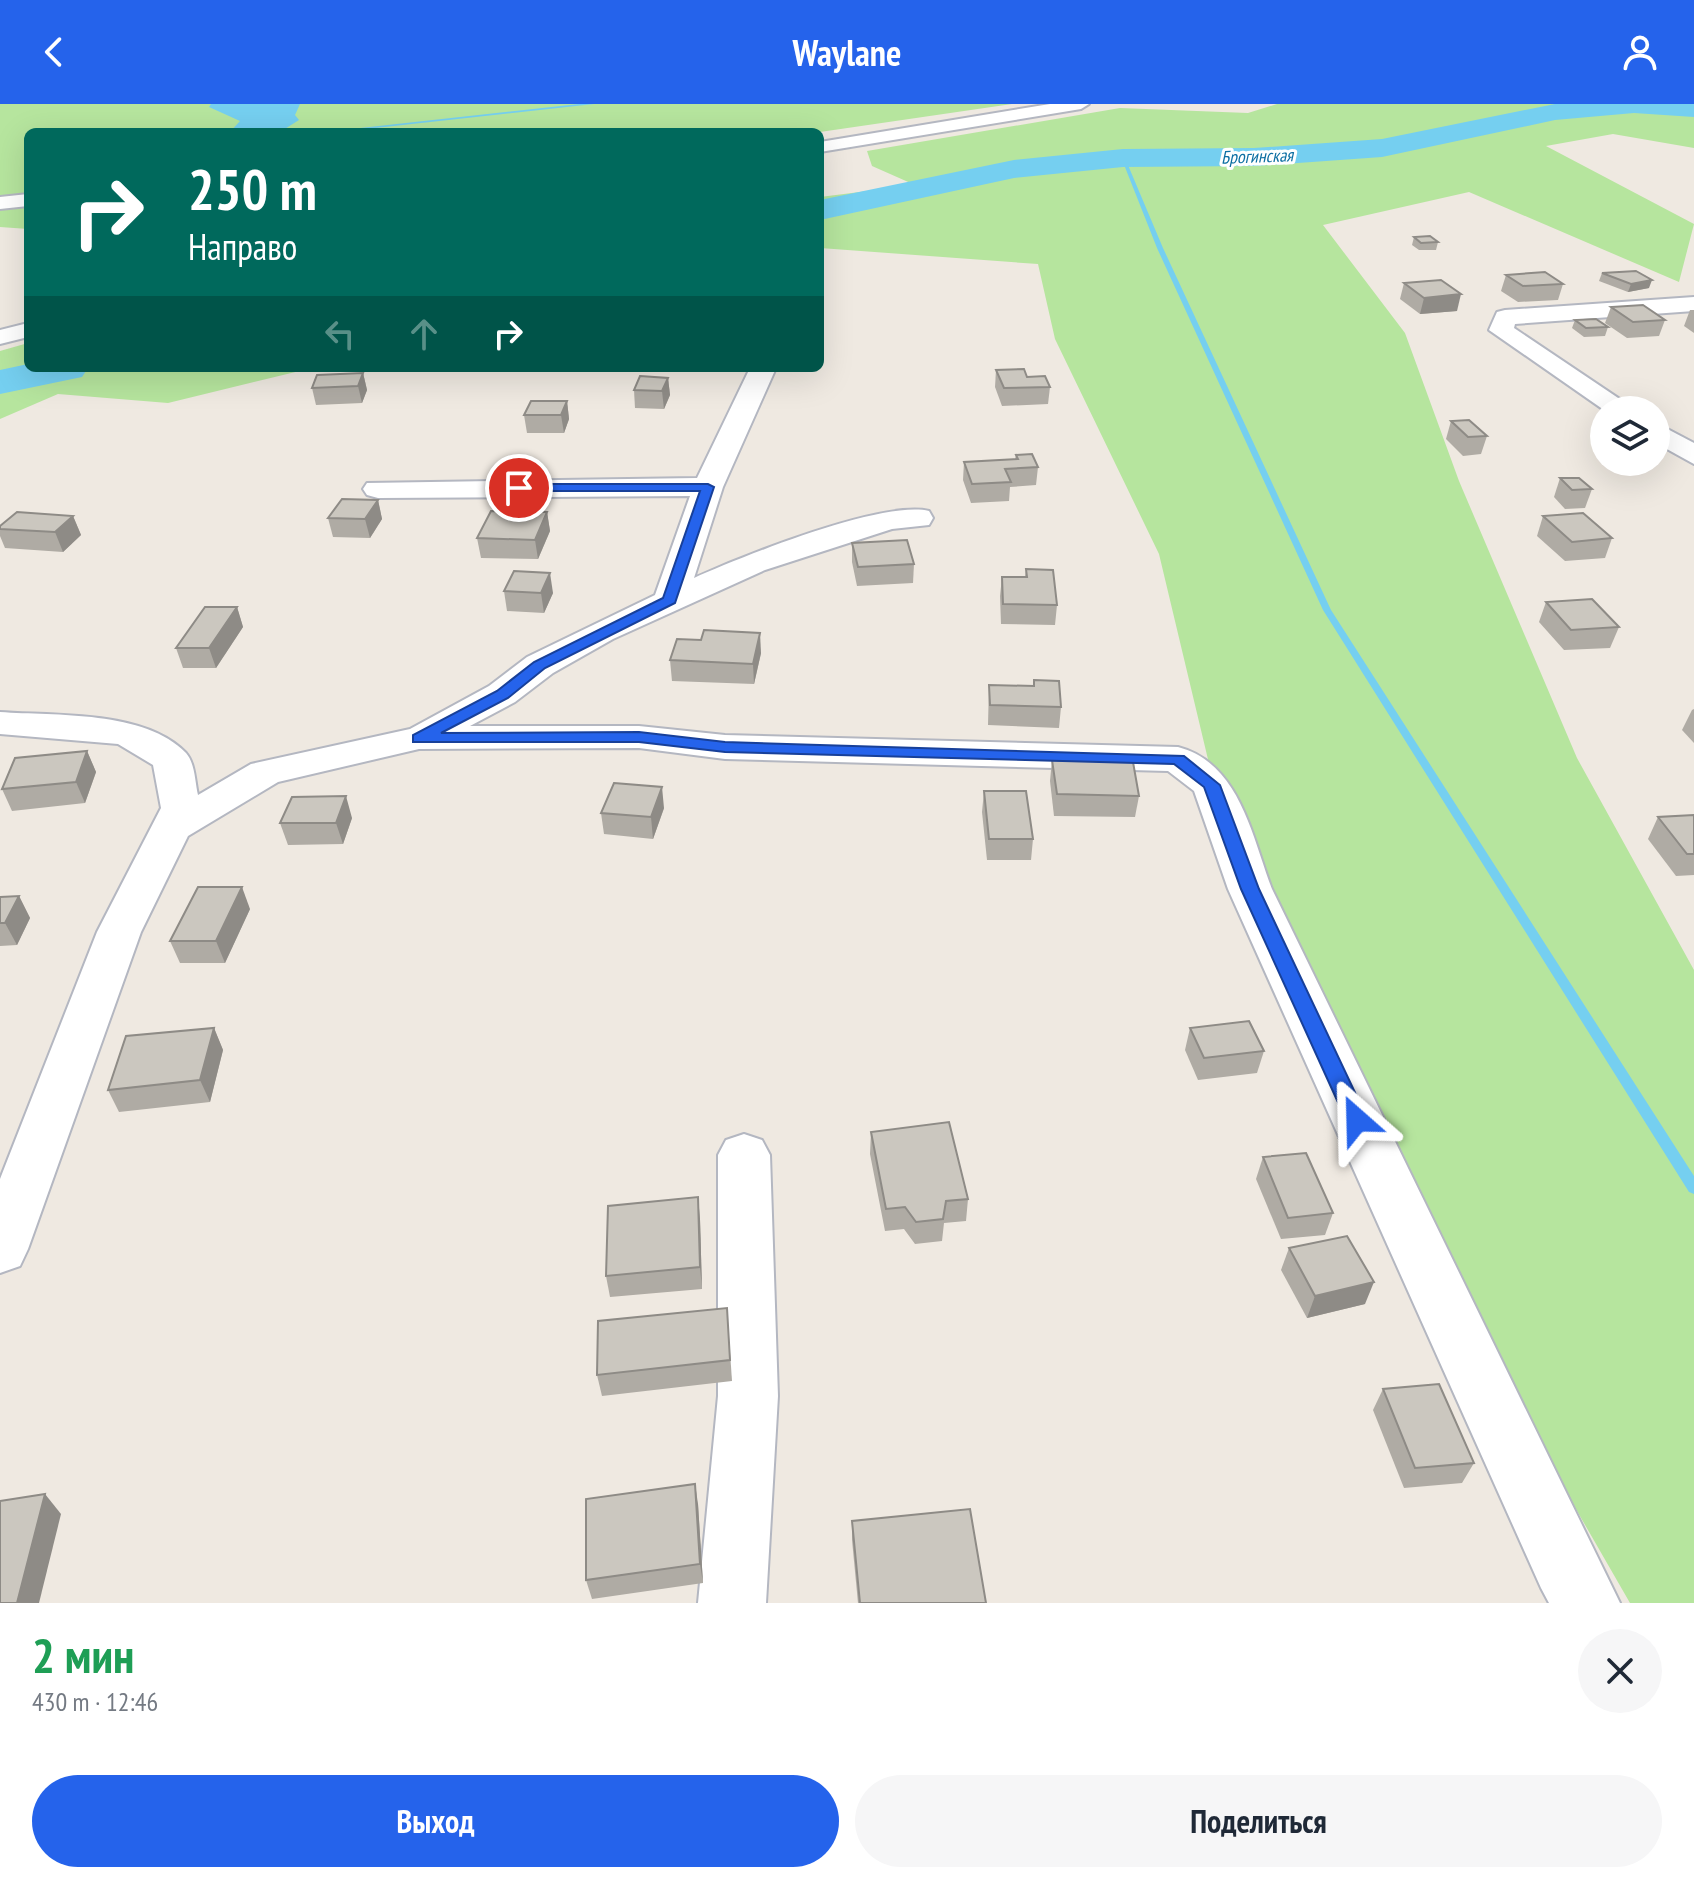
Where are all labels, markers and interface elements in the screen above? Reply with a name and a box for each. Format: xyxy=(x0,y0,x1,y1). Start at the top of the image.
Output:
text: Waylane xyxy=(793,29,901,76)
icon: back xyxy=(32,30,76,74)
icon: person xyxy=(1618,30,1662,74)
water label: Брогинская xyxy=(1221,143,1296,169)
text: 250 m xyxy=(188,153,317,225)
icon: right xyxy=(56,160,160,264)
text: Направо xyxy=(188,223,297,270)
icon: left xyxy=(318,312,362,356)
icon: ahead xyxy=(402,312,446,356)
icon: right xyxy=(486,312,530,356)
map controls xyxy=(1590,396,1670,476)
button: layers xyxy=(1590,396,1670,476)
pin xyxy=(485,454,553,522)
icon: arrive xyxy=(497,466,541,510)
position arrow xyxy=(1315,1078,1399,1162)
text: 2 мин xyxy=(32,1624,134,1686)
button: close xyxy=(1578,1629,1662,1713)
text: 430 m · 12:46 xyxy=(32,1685,158,1718)
button: Выход xyxy=(32,1775,839,1867)
button: Поделиться xyxy=(855,1775,1662,1867)

